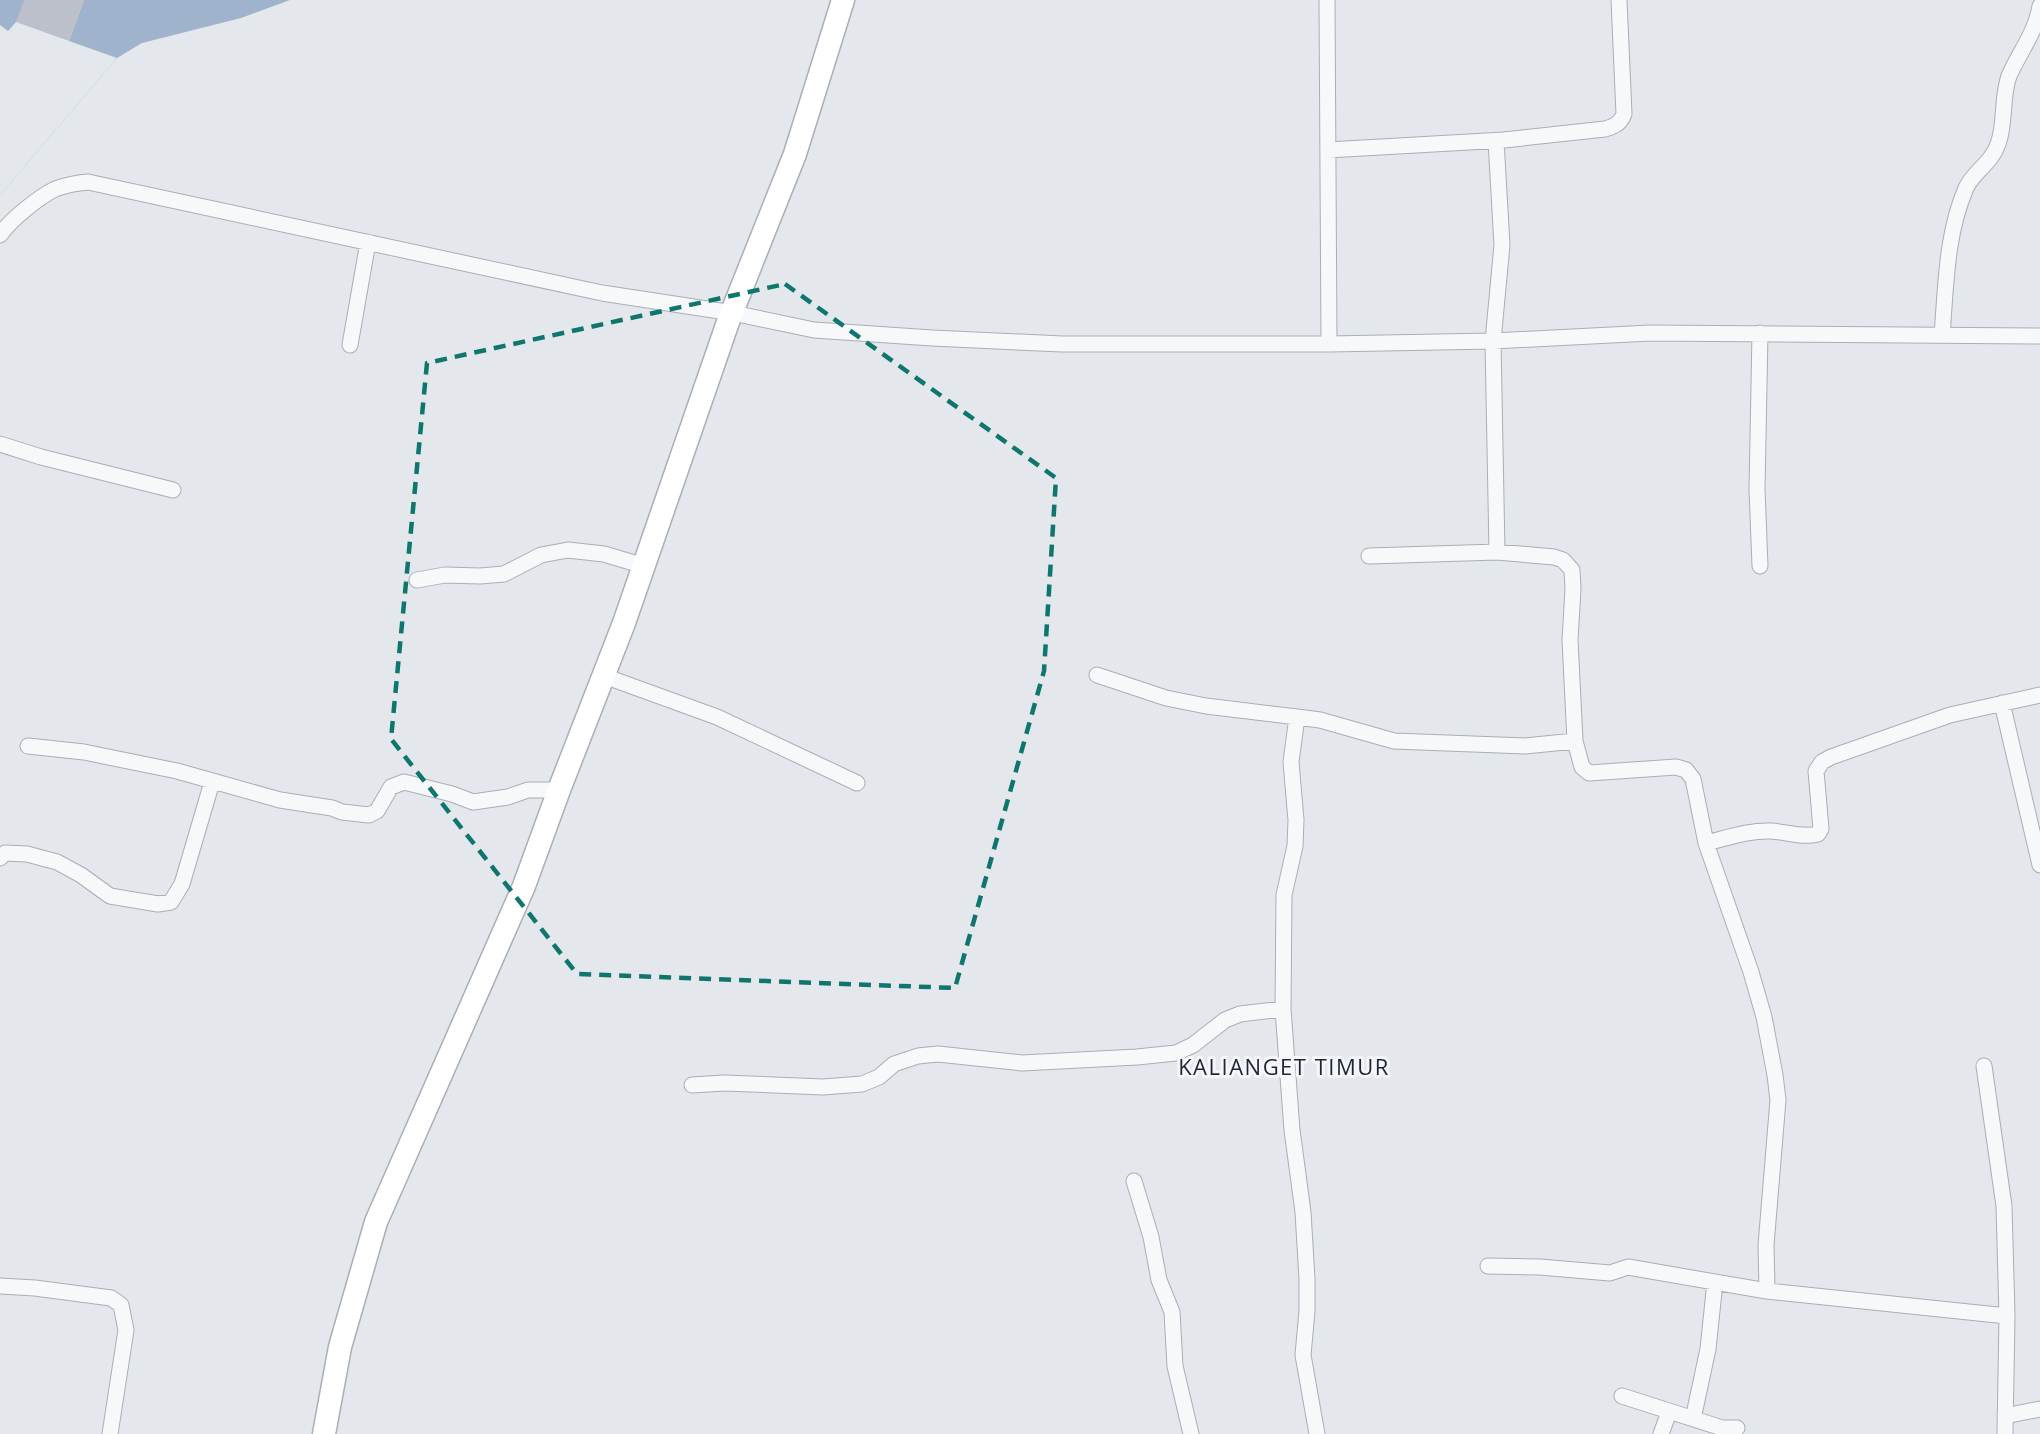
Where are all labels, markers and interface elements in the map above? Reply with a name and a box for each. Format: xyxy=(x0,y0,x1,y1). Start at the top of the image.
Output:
district label: KALIANGET TIMUR xyxy=(1178,1051,1390,1081)

